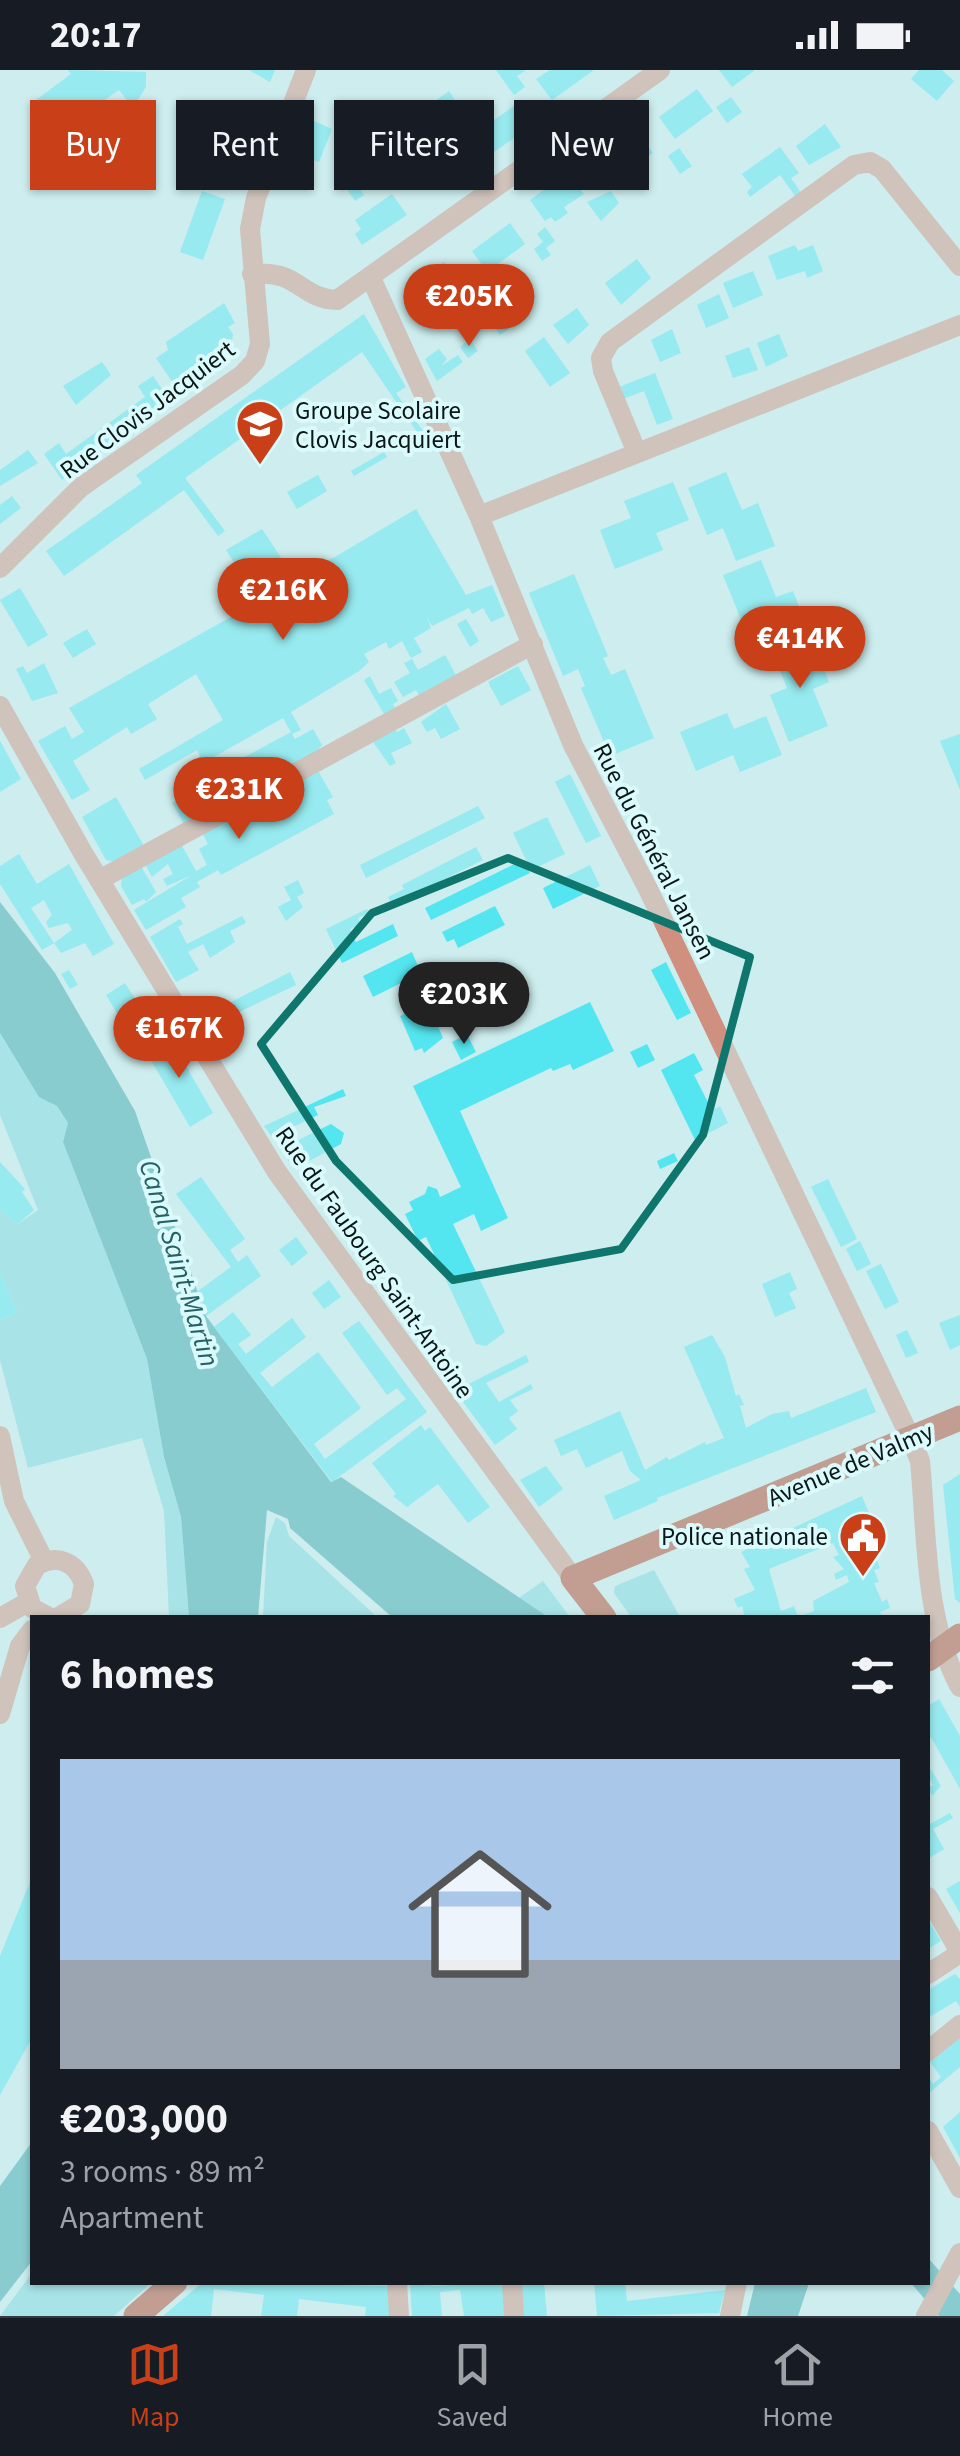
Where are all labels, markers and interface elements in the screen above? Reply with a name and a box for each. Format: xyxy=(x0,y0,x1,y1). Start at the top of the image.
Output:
text: 20:17 xyxy=(50,8,142,62)
chip: Buy xyxy=(30,100,156,190)
chip: Rent xyxy=(176,100,314,190)
chip: Filters xyxy=(334,100,494,190)
chip: New xyxy=(514,100,649,190)
pin: €205K xyxy=(399,264,539,349)
text: €205K xyxy=(425,273,513,319)
street label: Rue Clovis Jacquiert xyxy=(52,332,243,488)
place label: Groupe Scolaire Clovis Jacquiert xyxy=(295,393,462,458)
school or university icon: Groupe Scolaire Clovis Jacquiert xyxy=(234,398,286,466)
pin: €216K xyxy=(213,558,353,643)
text: €216K xyxy=(239,567,327,613)
pin: €414K xyxy=(730,606,870,691)
text: €414K xyxy=(756,615,844,661)
street label: Rue du Général Jansen xyxy=(584,737,724,966)
pin: €231K xyxy=(169,757,309,842)
text: €231K xyxy=(195,766,283,812)
pin: €203K xyxy=(394,962,534,1047)
text: €203K xyxy=(420,971,508,1017)
pin: €167K xyxy=(109,996,249,1081)
text: €167K xyxy=(135,1005,223,1051)
street label: Rue du Faubourg Saint-Antoine xyxy=(266,1119,482,1406)
water label: Canal Saint-Martin xyxy=(129,1155,230,1372)
street label: Avenue de Valmy xyxy=(762,1414,939,1516)
public building icon: Police nationale xyxy=(837,1510,889,1578)
place label: Police nationale xyxy=(661,1519,828,1555)
text: 6 homes xyxy=(60,1645,214,1705)
icon: filters xyxy=(845,1648,900,1703)
icon: home xyxy=(390,1824,570,2004)
text: €203,000 xyxy=(60,2089,228,2149)
text: 3 rooms · 89 m² xyxy=(60,2149,265,2195)
text: Apartment xyxy=(60,2195,203,2241)
tab: Map xyxy=(127,2337,182,2437)
tab: Saved xyxy=(436,2337,508,2437)
tab: Home xyxy=(762,2337,833,2437)

